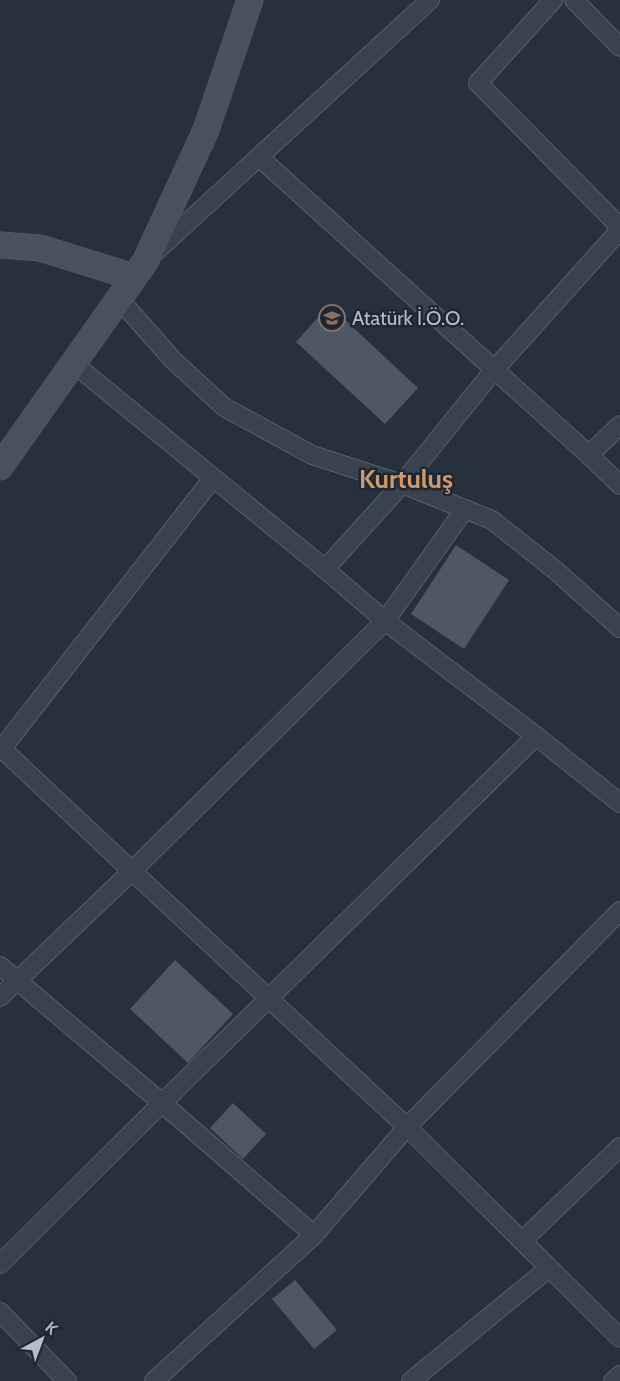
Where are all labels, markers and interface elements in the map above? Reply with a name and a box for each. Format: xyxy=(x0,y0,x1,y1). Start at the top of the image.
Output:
school or university icon: Atatürk İ.Ö.O. xyxy=(317,303,347,333)
place label: Atatürk İ.Ö.O. xyxy=(352,306,464,330)
district label: Kurtuluş xyxy=(359,463,453,495)
north arrow xyxy=(12,1309,72,1369)
text: K xyxy=(41,1318,62,1339)

